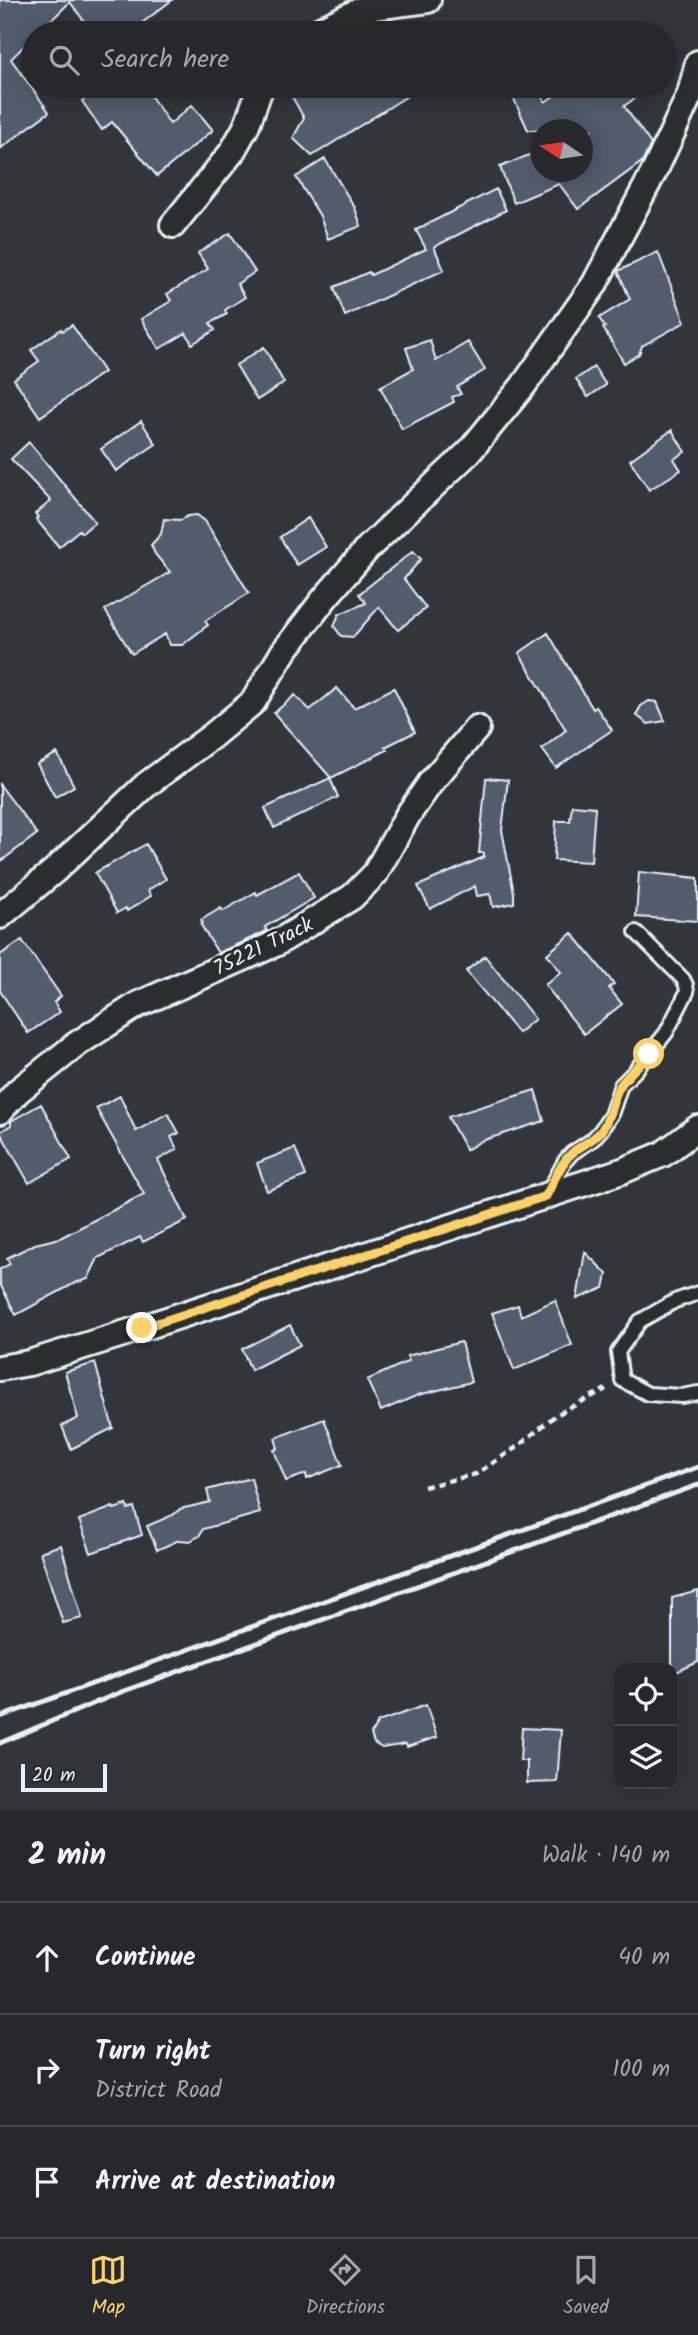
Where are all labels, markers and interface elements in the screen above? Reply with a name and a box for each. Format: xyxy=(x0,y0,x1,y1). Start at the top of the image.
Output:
search box xyxy=(21,21,677,98)
text: Search here xyxy=(101,39,229,81)
icon: search xyxy=(45,41,83,79)
north arrow xyxy=(530,119,593,182)
street label: 75221 Track xyxy=(208,909,319,986)
route start xyxy=(633,1038,664,1069)
route end xyxy=(126,1312,157,1343)
map controls xyxy=(614,1663,677,1789)
button: locate xyxy=(614,1663,677,1726)
button: layers xyxy=(614,1726,677,1789)
scale bar xyxy=(21,1761,107,1793)
text: 20 m xyxy=(32,1761,75,1791)
text: 2 min xyxy=(28,1832,106,1880)
text: Walk · 140 m xyxy=(542,1838,670,1874)
text: Continue xyxy=(95,1937,196,1979)
icon: ahead xyxy=(28,1939,66,1977)
text: 40 m xyxy=(618,1940,670,1976)
text: Turn right xyxy=(95,2031,211,2073)
icon: right xyxy=(28,2051,66,2089)
text: 100 m xyxy=(612,2052,670,2088)
text: District Road xyxy=(95,2073,222,2109)
text: Arrive at destination xyxy=(95,2161,335,2203)
icon: arrive xyxy=(28,2163,66,2201)
tab: Map xyxy=(89,2251,127,2323)
tab: Directions xyxy=(306,2251,385,2323)
tab: Saved xyxy=(564,2251,609,2323)

